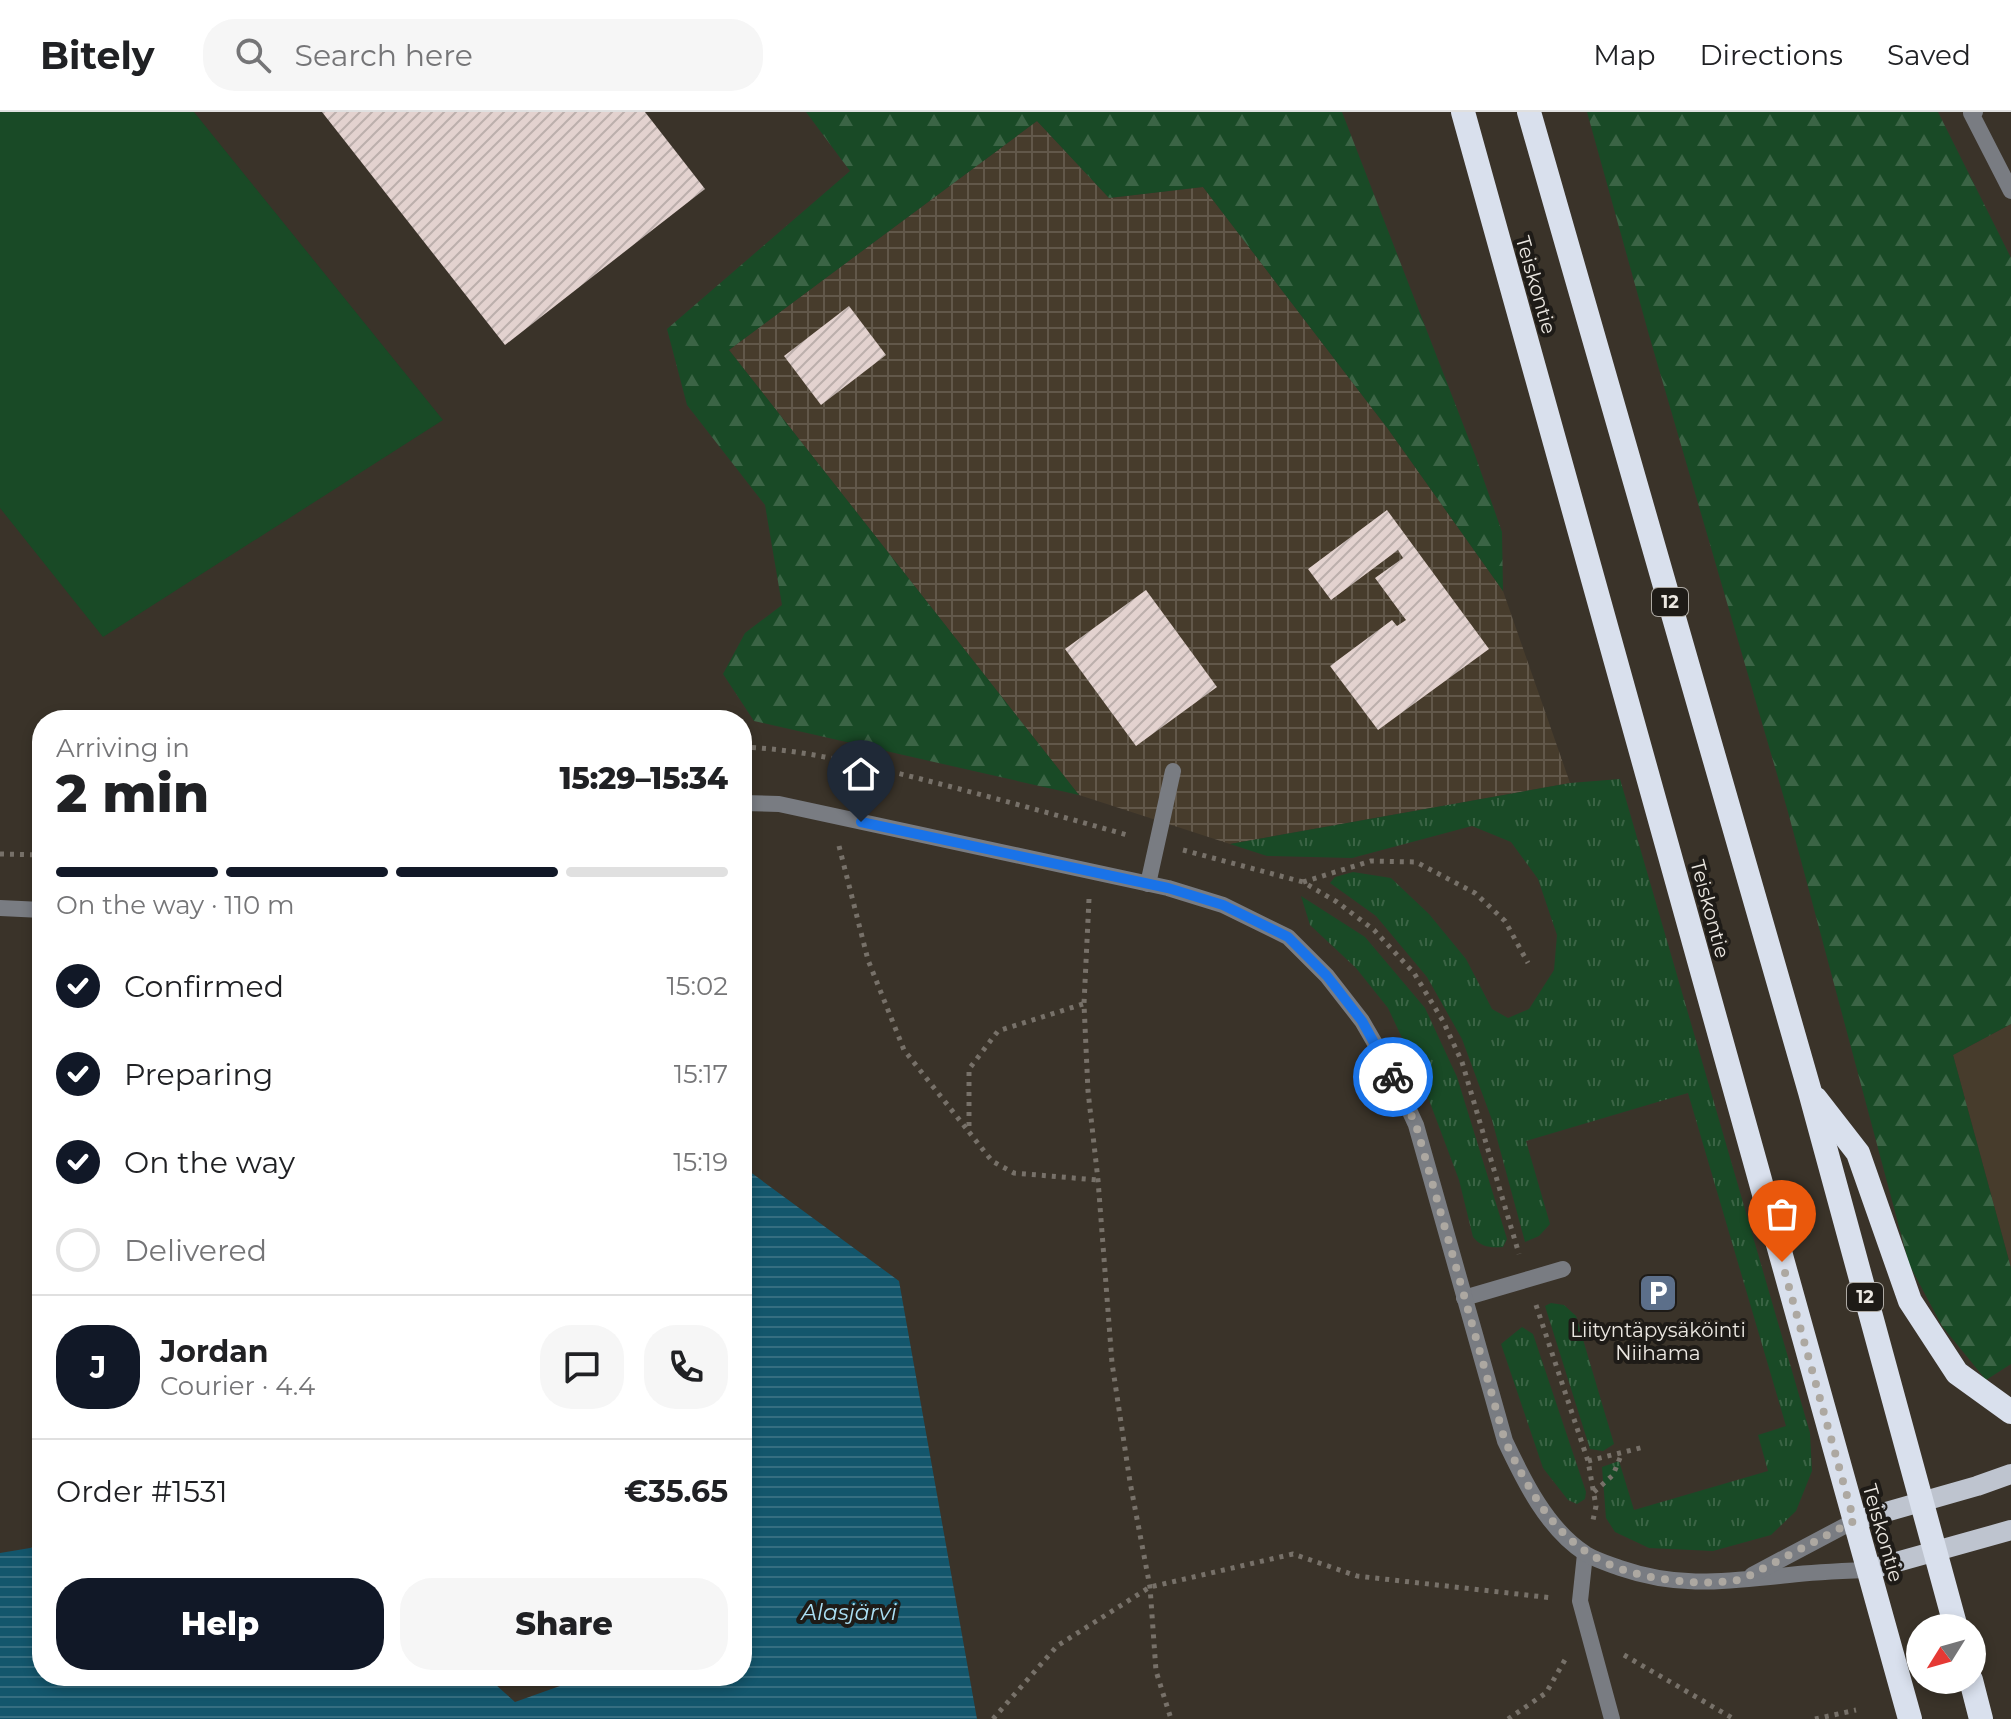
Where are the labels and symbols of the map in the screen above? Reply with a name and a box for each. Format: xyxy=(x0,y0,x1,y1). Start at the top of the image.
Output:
street label: Teiskontie xyxy=(1511,233,1561,337)
road number: 12 xyxy=(1652,588,1688,616)
pin xyxy=(827,740,895,822)
street label: Teiskontie xyxy=(1685,857,1735,961)
courier xyxy=(1353,1037,1433,1117)
pin xyxy=(1748,1180,1816,1262)
parking icon: Liityntäpysäköinti Niihama xyxy=(1637,1272,1679,1314)
road number: 12 xyxy=(1847,1283,1883,1311)
place label: Liityntäpysäköinti Niihama xyxy=(1570,1318,1746,1365)
street label: Teiskontie xyxy=(1858,1481,1908,1585)
water label: Alasjärvi xyxy=(799,1599,897,1626)
north arrow xyxy=(1906,1614,1986,1694)

